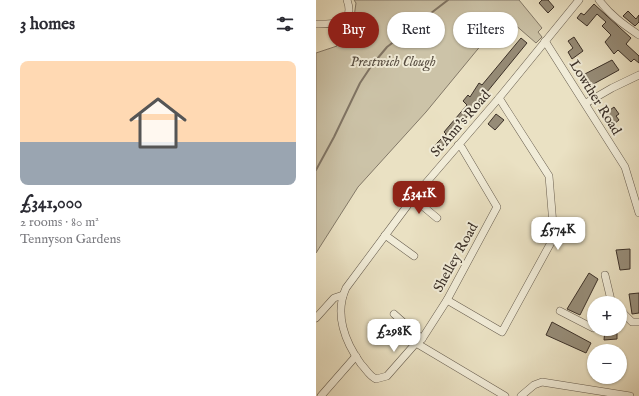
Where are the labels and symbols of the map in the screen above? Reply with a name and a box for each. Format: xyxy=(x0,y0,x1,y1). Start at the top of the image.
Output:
park label: Prestwich Clough xyxy=(350,53,436,72)
street label: Lowther Road xyxy=(565,57,626,139)
street label: St Ann's Road xyxy=(427,86,495,161)
pin: £341K xyxy=(391,181,447,215)
pin: £574K xyxy=(530,217,586,251)
street label: Shelley Road xyxy=(429,219,483,295)
pin: £298K xyxy=(366,319,422,353)

